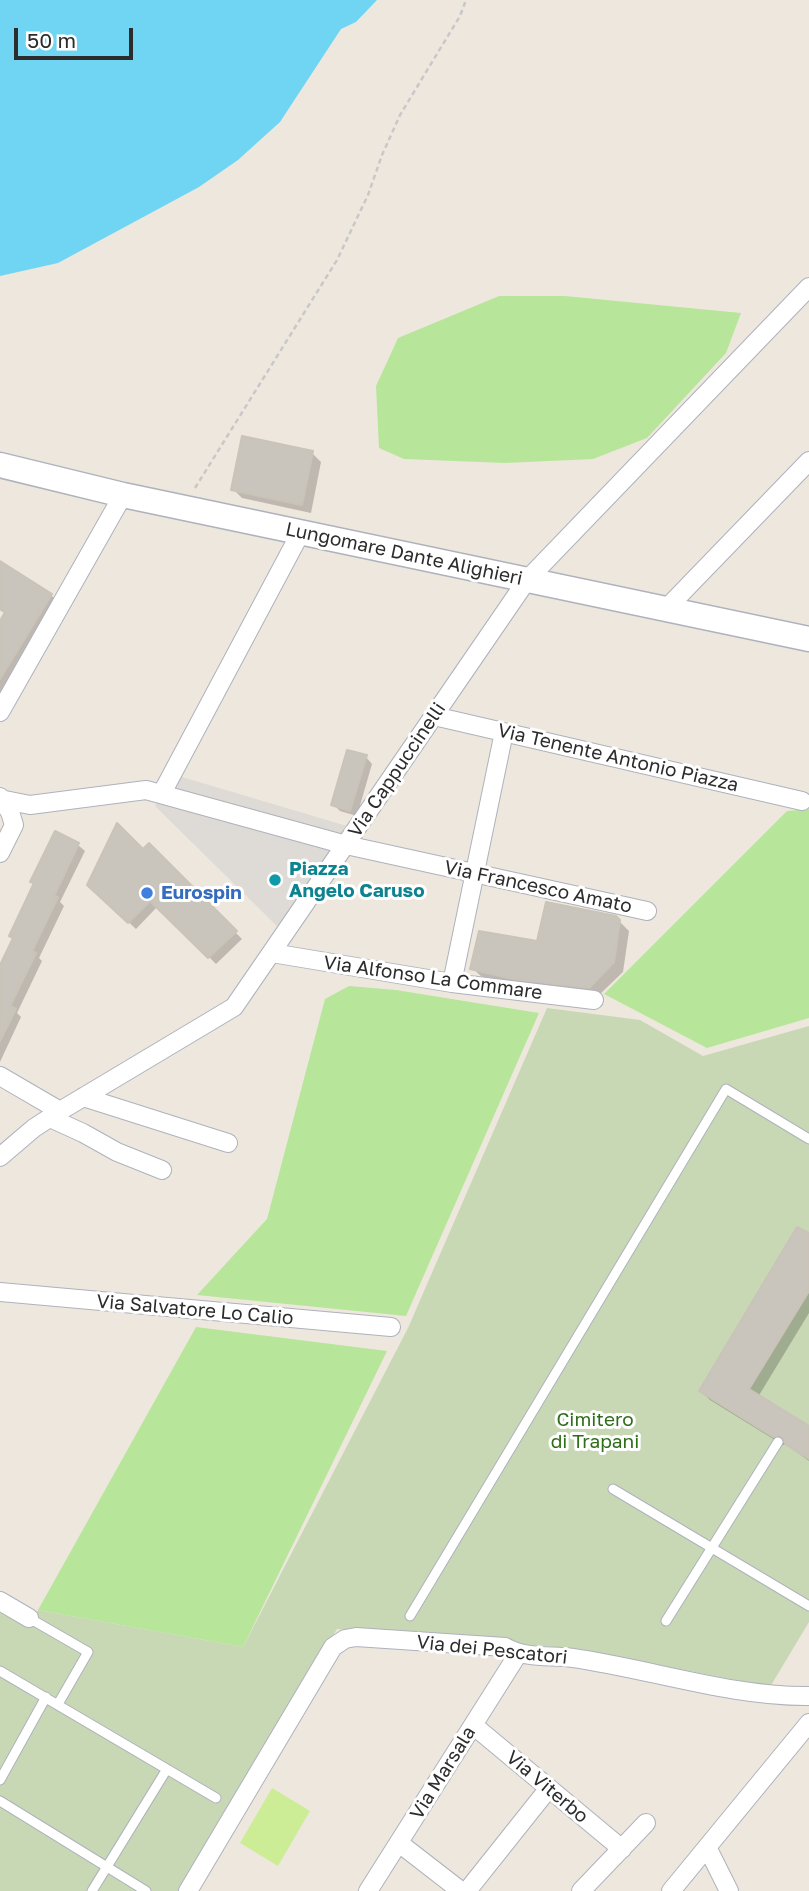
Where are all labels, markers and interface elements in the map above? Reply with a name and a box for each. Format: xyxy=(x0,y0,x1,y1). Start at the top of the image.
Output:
scale bar xyxy=(18,14,136,58)
text: 50 m xyxy=(27,27,76,53)
street label: Lungomare Dante Alighieri xyxy=(283,518,525,590)
street label: Via Cappuccinelli xyxy=(343,698,451,842)
street label: Via Tenente Antonio Piazza xyxy=(495,719,741,797)
street label: Via Francesco Amato xyxy=(442,856,634,918)
place label: Piazza Angelo Caruso xyxy=(289,858,425,902)
marker: Piazza Angelo Caruso xyxy=(267,872,283,888)
place label: Eurospin xyxy=(161,882,242,904)
marker: Eurospin xyxy=(139,885,155,901)
street label: Via Alfonso La Commare xyxy=(322,951,544,1005)
street label: Via Salvatore Lo Calio xyxy=(96,1290,294,1330)
park label: Cimitero di Trapani xyxy=(551,1409,639,1453)
street label: Via dei Pescatori xyxy=(415,1631,569,1669)
street label: Via Marsala xyxy=(405,1722,481,1824)
street label: Via Viterbo xyxy=(501,1746,593,1828)

